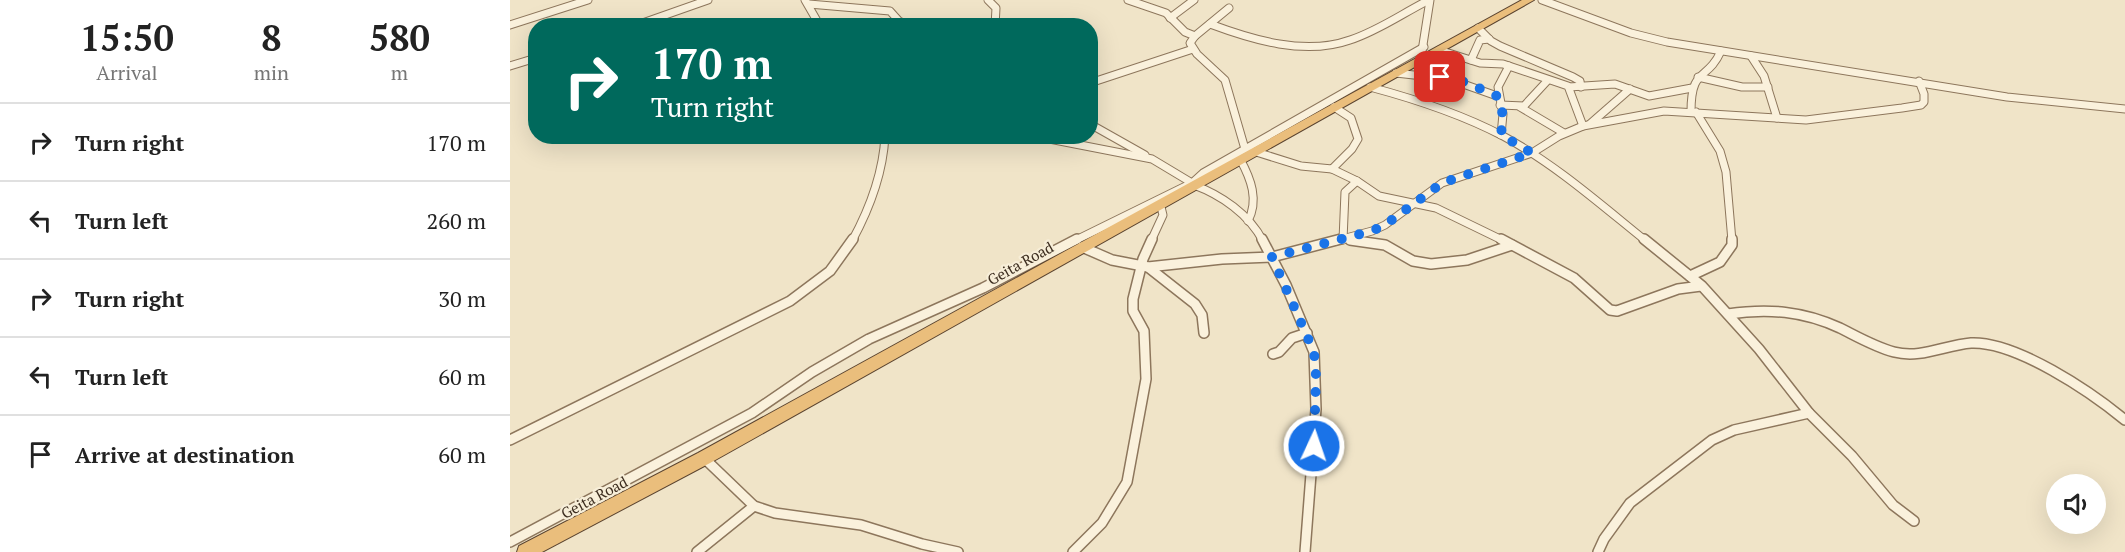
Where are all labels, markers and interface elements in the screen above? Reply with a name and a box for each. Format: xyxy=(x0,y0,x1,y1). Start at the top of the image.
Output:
text: 15:50 xyxy=(80,14,174,61)
text: 8 xyxy=(261,14,282,61)
text: 580 xyxy=(369,14,430,61)
text: 170 m xyxy=(651,35,772,91)
icon: right xyxy=(552,42,630,120)
pin xyxy=(1414,51,1465,102)
text: Arrival xyxy=(96,59,158,86)
text: min xyxy=(254,59,289,86)
text: m xyxy=(391,59,408,86)
icon: arrive xyxy=(1423,60,1456,93)
text: Turn right xyxy=(651,89,774,125)
icon: right xyxy=(24,126,57,159)
text: Turn right xyxy=(75,128,184,157)
text: 170 m xyxy=(426,128,486,157)
icon: left xyxy=(24,204,57,237)
text: Turn left xyxy=(75,206,168,235)
text: 260 m xyxy=(426,206,486,235)
street label: Geita Road xyxy=(983,237,1057,289)
icon: right xyxy=(24,282,57,315)
text: Turn right xyxy=(75,284,184,313)
text: 30 m xyxy=(438,284,486,313)
icon: left xyxy=(24,360,57,393)
text: Turn left xyxy=(75,362,168,391)
text: 60 m xyxy=(438,362,486,391)
position arrow xyxy=(1282,414,1346,478)
icon: arrive xyxy=(24,438,57,471)
text: Arrive at destination xyxy=(75,440,294,469)
text: 60 m xyxy=(438,440,486,469)
street label: Geita Road xyxy=(557,471,631,523)
map controls xyxy=(2046,474,2106,534)
button: sound xyxy=(2046,474,2106,534)

